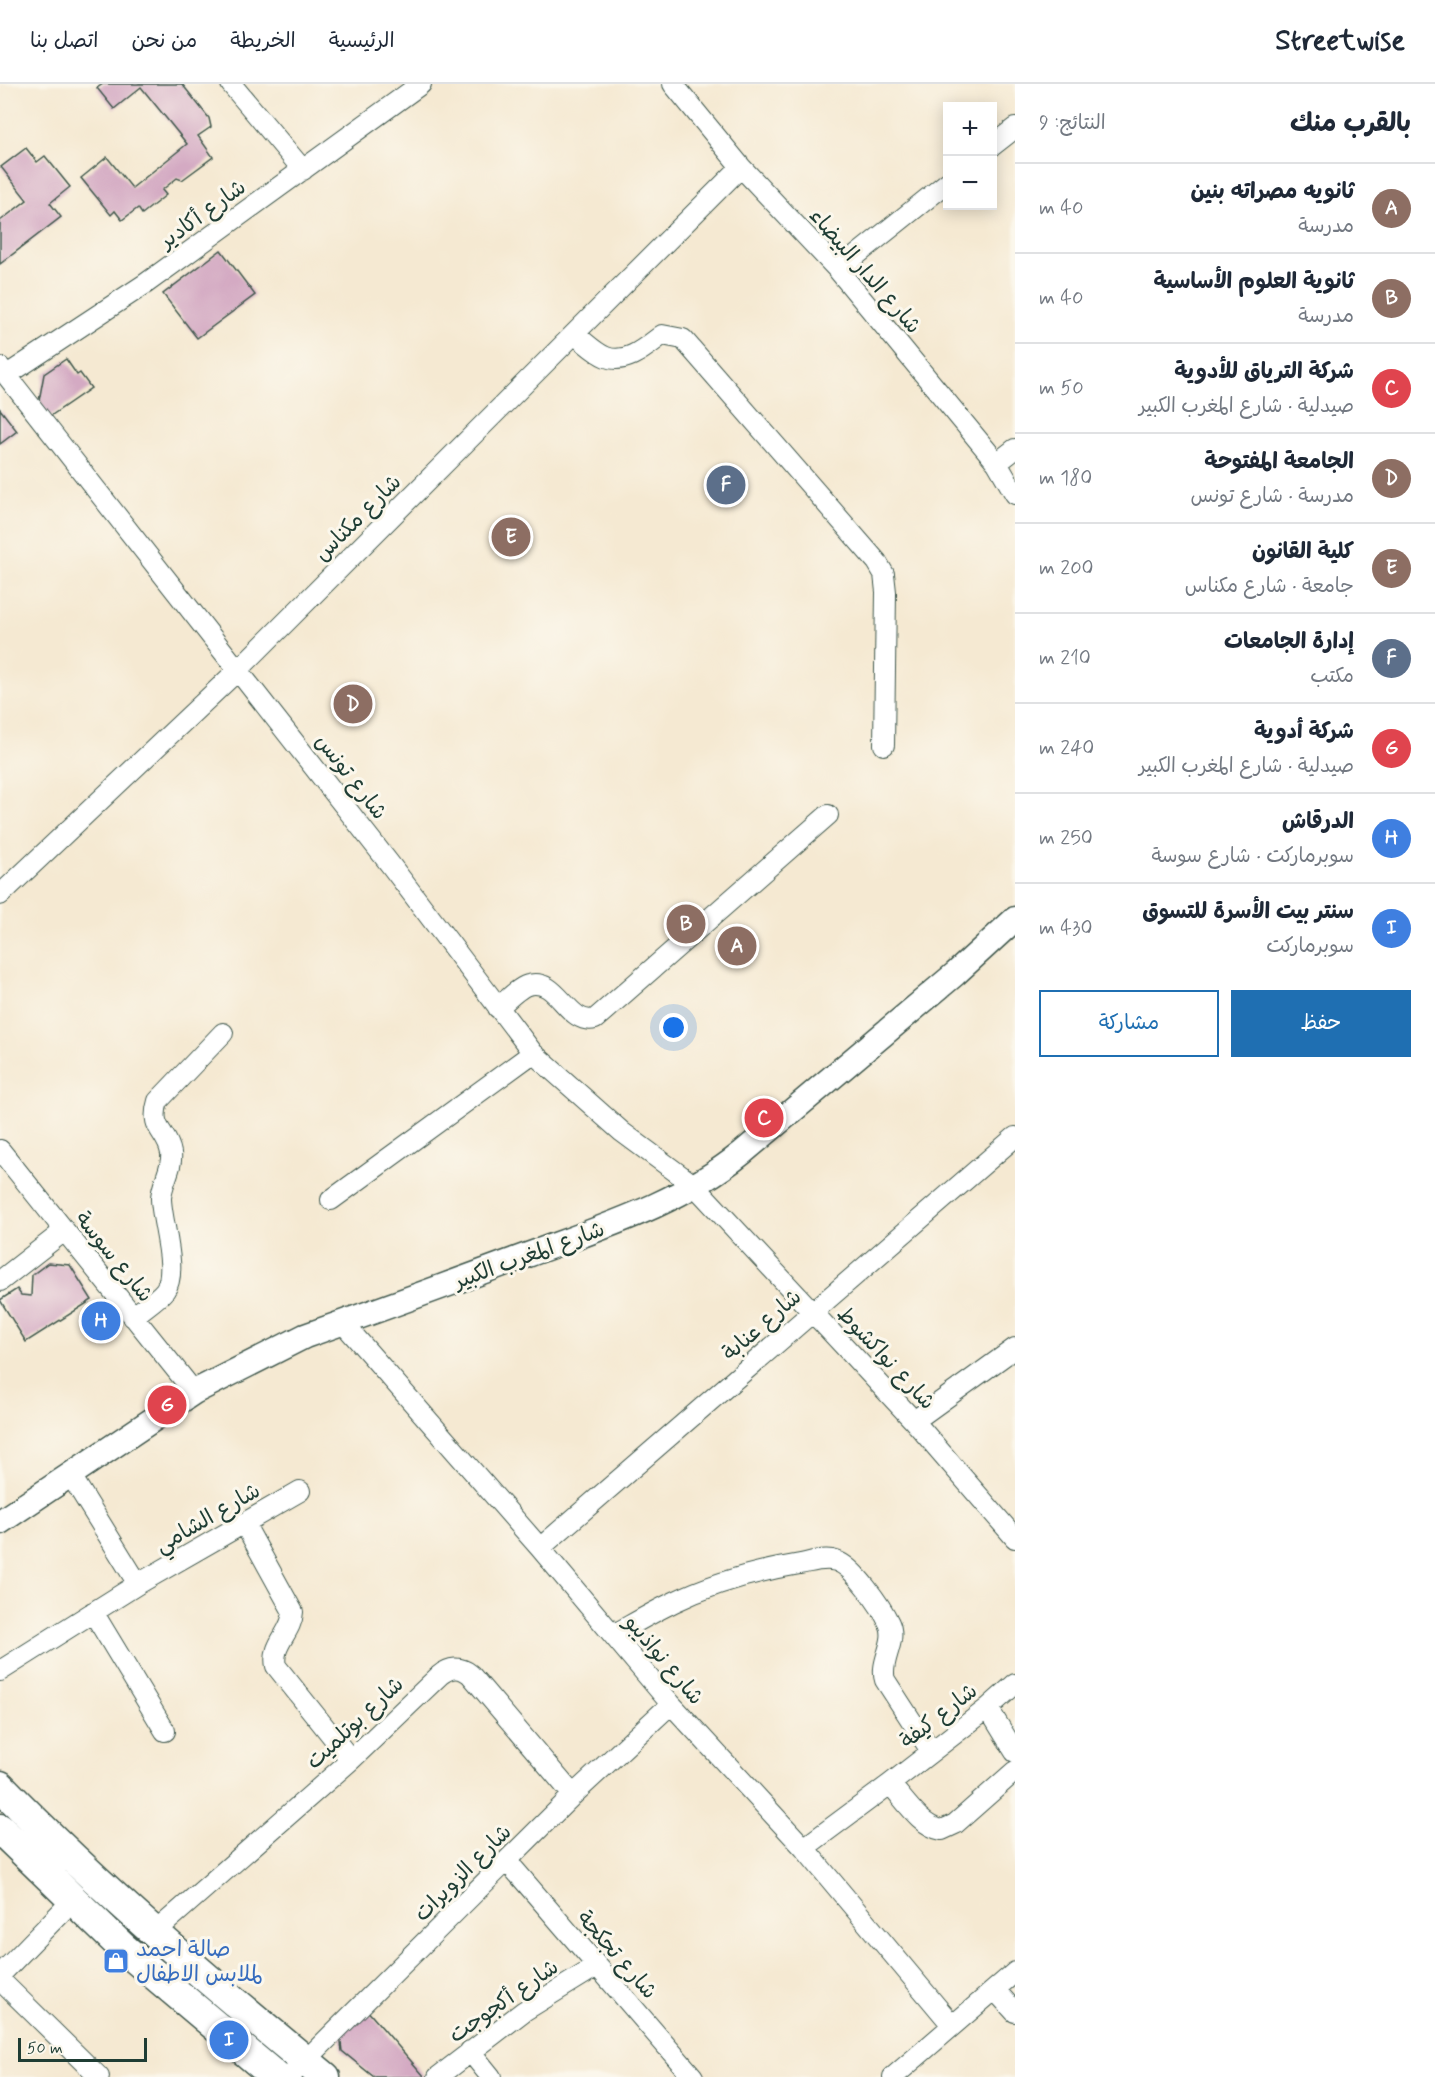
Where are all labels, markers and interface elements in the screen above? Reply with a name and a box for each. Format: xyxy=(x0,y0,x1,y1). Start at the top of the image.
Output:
text: Streetwise xyxy=(1275,23,1405,60)
text: اتصل بنا xyxy=(30,27,98,55)
text: من نحن xyxy=(131,27,197,55)
text: الخريطة xyxy=(230,27,296,55)
text: الرئيسية xyxy=(329,27,395,55)
map controls xyxy=(943,102,997,210)
button: + xyxy=(943,102,997,156)
text: بالقرب منك xyxy=(1290,107,1411,141)
text: النتائج: 9 xyxy=(1039,110,1106,137)
button: − xyxy=(943,156,997,210)
street label: شارع أكادير xyxy=(152,173,252,257)
text: ثانويه مصراته بنين xyxy=(1191,178,1354,206)
text: 40 m xyxy=(1039,195,1083,222)
text: A xyxy=(1385,195,1398,222)
street label: شارع الدار البيضاء xyxy=(802,203,927,340)
text: مدرسة xyxy=(1298,213,1354,240)
text: ثانوية العلوم الأساسية xyxy=(1153,268,1354,296)
text: 40 m xyxy=(1039,285,1083,312)
text: B xyxy=(1385,285,1398,312)
text: مدرسة xyxy=(1298,303,1354,330)
text: شركة الترياق للأدوية xyxy=(1174,358,1354,386)
text: 50 m xyxy=(1039,375,1084,402)
text: C xyxy=(1384,375,1399,402)
text: صيدلية · شارع المغرب الكبير xyxy=(1139,393,1354,420)
text: الجامعة المفتوحة xyxy=(1204,448,1354,476)
pin: F xyxy=(706,462,746,508)
text: 180 m xyxy=(1039,465,1092,492)
text: D xyxy=(1385,465,1398,492)
street label: شارع مكناس xyxy=(309,469,408,568)
text: مدرسة · شارع تونس xyxy=(1191,483,1354,510)
pin: E xyxy=(492,514,530,560)
text: كلية القانون xyxy=(1252,538,1354,566)
text: 200 m xyxy=(1039,555,1094,582)
text: E xyxy=(1386,555,1397,582)
text: جامعة · شارع مكناس xyxy=(1185,573,1354,600)
text: إدارة الجامعات xyxy=(1224,628,1354,656)
text: 210 m xyxy=(1039,645,1091,672)
text: F xyxy=(1386,645,1397,672)
text: مكتب xyxy=(1310,663,1354,690)
pin: D xyxy=(334,682,372,726)
text: شركة أدوية xyxy=(1254,718,1354,746)
street label: شارع تونس xyxy=(308,729,393,826)
text: 240 m xyxy=(1039,735,1094,762)
text: G xyxy=(1385,735,1398,762)
text: صيدلية · شارع المغرب الكبير xyxy=(1139,753,1354,780)
text: الدرقاش xyxy=(1282,808,1354,836)
text: 250 m xyxy=(1039,825,1093,852)
text: H xyxy=(1385,825,1398,852)
text: سوبرماركت · شارع سوسة xyxy=(1151,843,1354,870)
text: سنتر بيت الأسرة للتسوق xyxy=(1142,898,1354,926)
pin: B xyxy=(666,902,706,946)
text: 430 m xyxy=(1039,915,1092,942)
text: I xyxy=(1386,915,1397,942)
pin: A xyxy=(718,924,756,968)
text: سوبرماركت xyxy=(1266,933,1354,960)
button: مشاركة xyxy=(1039,990,1219,1057)
button: حفظ xyxy=(1231,990,1411,1057)
your location xyxy=(659,1013,688,1042)
pin: C xyxy=(744,1096,783,1140)
street label: شارع سوسة xyxy=(68,1206,159,1309)
street label: شارع المغرب الكبير xyxy=(449,1216,609,1297)
street label: شارع عنابة xyxy=(717,1283,808,1368)
pin: H xyxy=(82,1298,120,1344)
street label: شارع نواكشوط xyxy=(830,1301,941,1416)
pin: G xyxy=(148,1382,186,1428)
street label: شارع الشامي xyxy=(150,1477,268,1564)
street label: شارع نواذيبو xyxy=(617,1609,709,1711)
street label: شارع بوتلميت xyxy=(301,1671,410,1776)
street label: شارع كيفة xyxy=(895,1678,984,1756)
street label: شارع الزويرات xyxy=(409,1819,518,1928)
street label: شارع تجكجة xyxy=(570,1905,663,2005)
place label: صالة احمد لملابس الاطفال xyxy=(136,1936,263,1989)
shop icon: صالة احمد لملابس الاطفال xyxy=(101,1946,131,1976)
street label: شارع أكجوجت xyxy=(443,1953,564,2050)
pin: I xyxy=(210,2018,248,2062)
scale bar xyxy=(18,2035,147,2062)
text: 50 m xyxy=(27,2038,63,2059)

